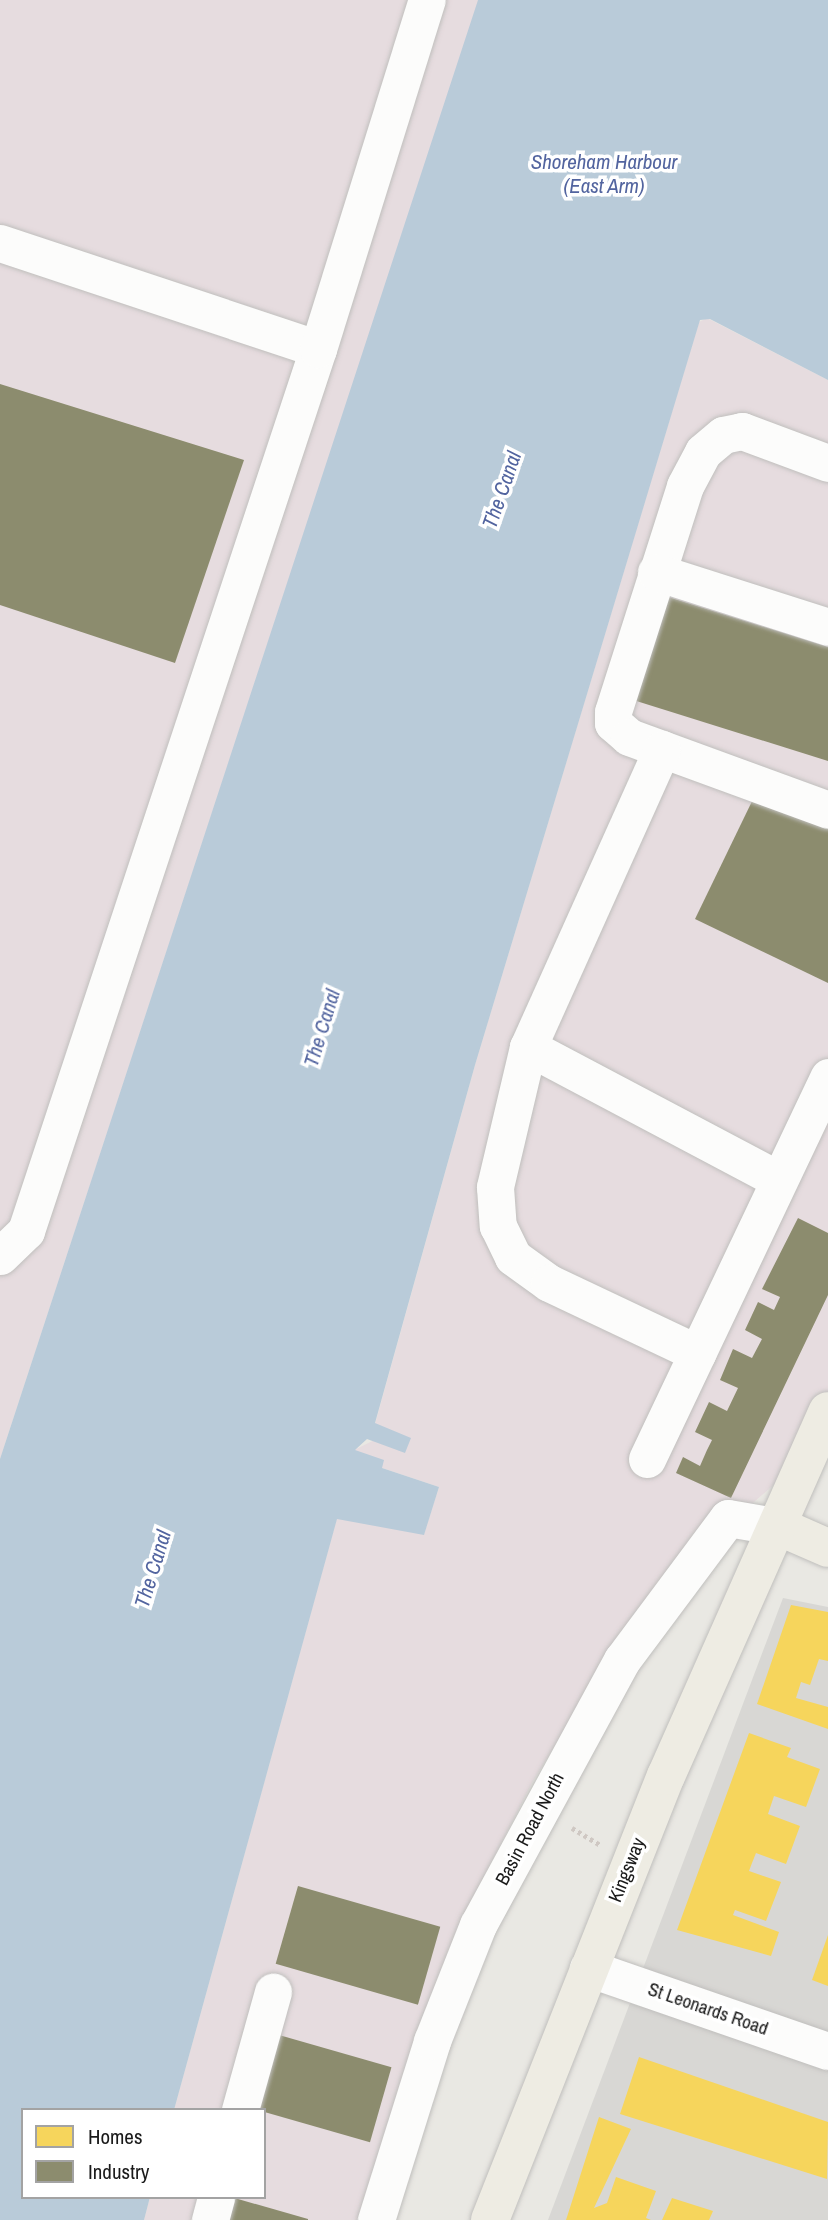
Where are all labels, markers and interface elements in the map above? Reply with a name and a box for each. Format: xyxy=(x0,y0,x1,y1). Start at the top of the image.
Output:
water label: Shoreham Harbour (East Arm) xyxy=(531,149,677,199)
water label: The Canal xyxy=(477,448,527,532)
water label: The Canal xyxy=(298,986,346,1070)
water label: The Canal xyxy=(129,1527,177,1611)
street label: Basin Road North xyxy=(491,1769,569,1889)
street label: Kingsway xyxy=(604,1834,650,1906)
street label: St Leonards Road xyxy=(645,1978,771,2040)
legend xyxy=(21,2108,266,2199)
text: Homes xyxy=(88,2122,143,2151)
text: Industry xyxy=(88,2157,149,2186)

